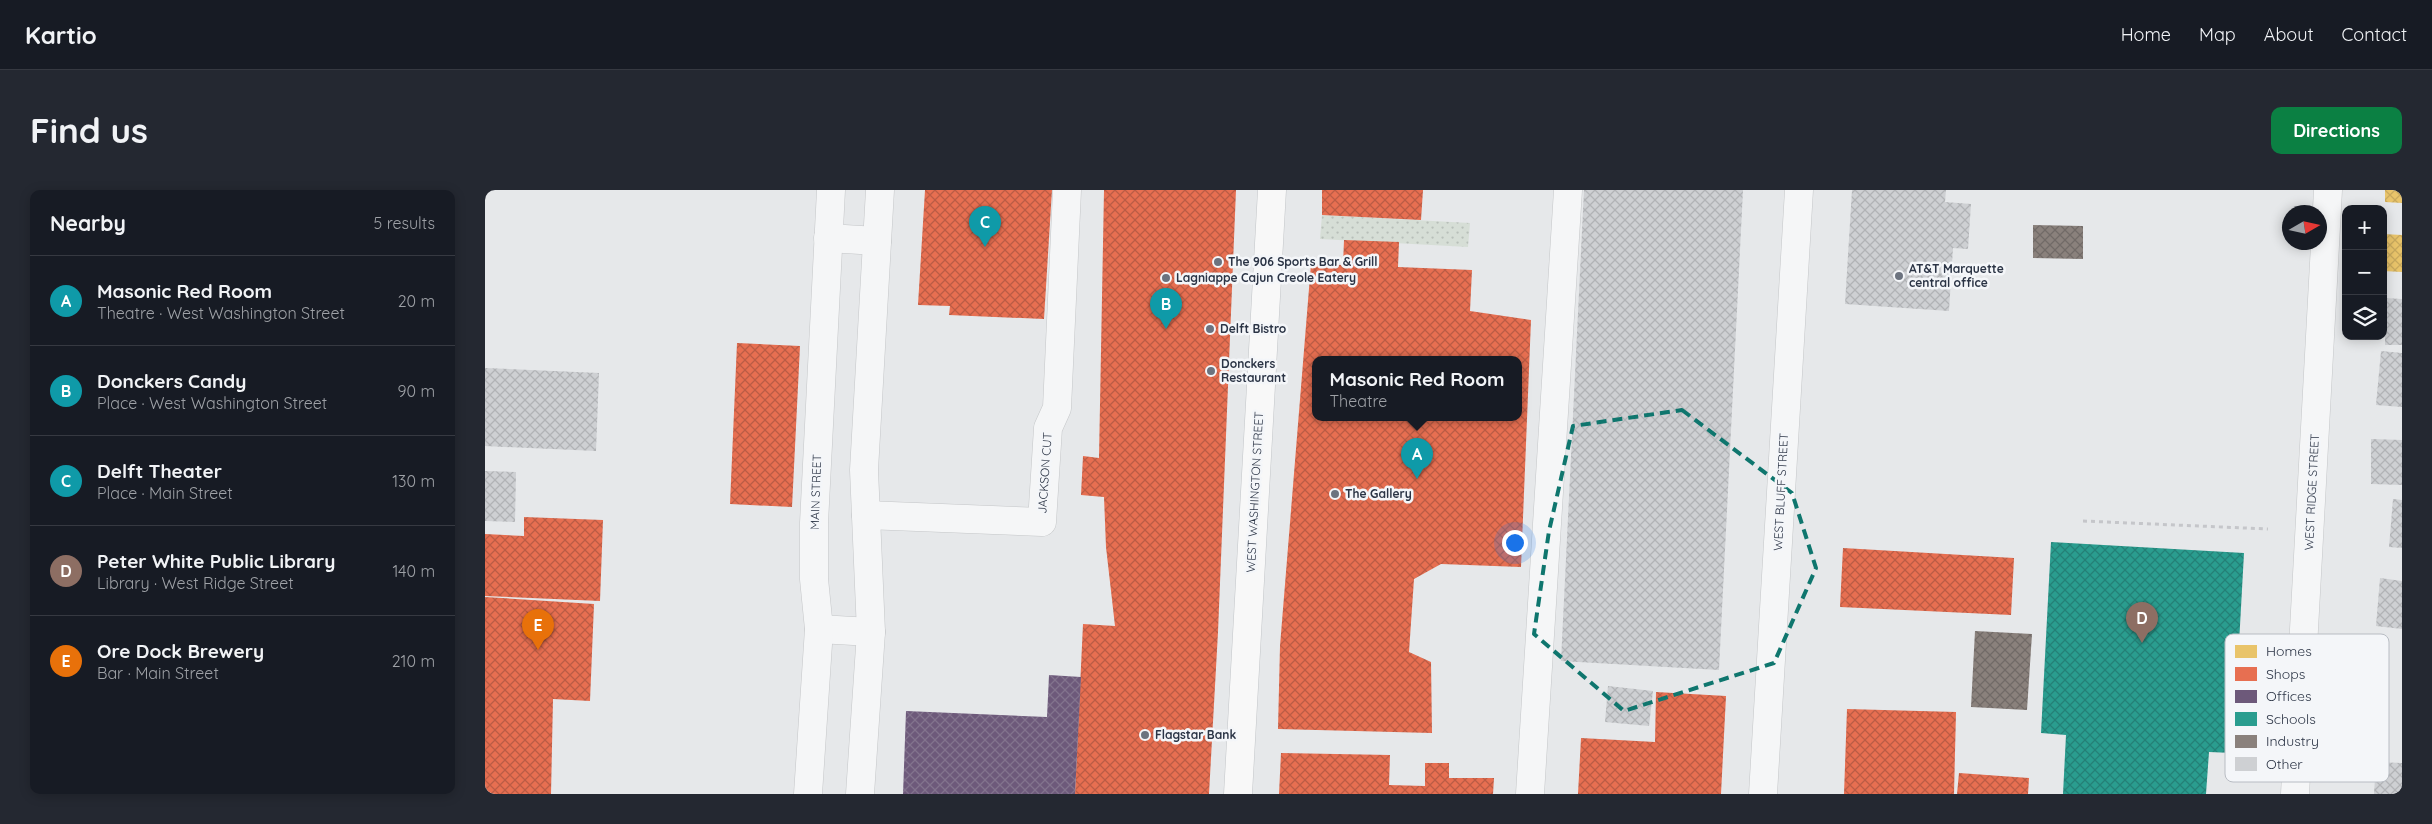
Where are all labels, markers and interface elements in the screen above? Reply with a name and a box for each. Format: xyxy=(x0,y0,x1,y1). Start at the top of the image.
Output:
text: Kartio xyxy=(25,20,97,50)
text: Home xyxy=(2121,23,2171,46)
text: Map xyxy=(2199,23,2236,46)
text: About xyxy=(2264,23,2314,46)
text: Contact xyxy=(2342,23,2407,46)
button: Directions xyxy=(2271,107,2402,154)
text: Find us xyxy=(30,108,148,152)
north arrow xyxy=(2282,205,2327,250)
map controls xyxy=(2342,205,2387,340)
button: + xyxy=(2342,205,2387,250)
pin: C xyxy=(969,206,1001,247)
text: Nearby xyxy=(50,210,126,236)
text: 5 results xyxy=(374,213,435,233)
button: − xyxy=(2342,250,2387,295)
place label: The 906 Sports Bar & Grill xyxy=(1228,254,1378,269)
marker: The 906 Sports Bar & Grill xyxy=(1212,256,1224,268)
place label: AT&T Marquette central office xyxy=(1909,261,2004,290)
place label: Lagniappe Cajun Creole Eatery xyxy=(1176,270,1356,285)
marker: AT&T Marquette central office xyxy=(1893,270,1905,282)
marker: Lagniappe Cajun Creole Eatery xyxy=(1160,272,1172,284)
text: Masonic Red Room xyxy=(97,279,272,303)
pin: B xyxy=(1150,288,1182,329)
text: A xyxy=(61,291,71,311)
text: 20 m xyxy=(398,291,435,311)
button: layers xyxy=(2342,295,2387,340)
text: Theatre · West Washington Street xyxy=(97,303,345,323)
place label: Delft Bistro xyxy=(1220,321,1287,336)
marker: Delft Bistro xyxy=(1204,323,1216,335)
place label: Donckers Restaurant xyxy=(1221,356,1286,385)
popup xyxy=(1312,356,1522,421)
marker: Donckers Restaurant xyxy=(1205,365,1217,377)
text: Masonic Red Room xyxy=(1329,367,1505,391)
text: Donckers Candy xyxy=(97,369,246,393)
text: B xyxy=(61,381,71,401)
text: 90 m xyxy=(398,381,435,401)
text: Theatre xyxy=(1329,391,1387,411)
text: Place · West Washington Street xyxy=(97,393,327,413)
street label: WEST WASHINGTON STREET xyxy=(1243,411,1266,573)
street label: JACKSON CUT xyxy=(1034,432,1055,514)
street label: WEST BLUFF STREET xyxy=(1770,433,1791,551)
street label: WEST RIDGE STREET xyxy=(2301,433,2322,551)
pin: A xyxy=(1401,438,1433,479)
street label: MAIN STREET xyxy=(807,454,824,530)
text: Delft Theater xyxy=(97,459,222,483)
text: C xyxy=(61,471,71,491)
text: 130 m xyxy=(392,471,435,491)
text: Place · Main Street xyxy=(97,483,233,503)
place label: The Gallery xyxy=(1345,486,1412,501)
marker: The Gallery xyxy=(1329,488,1341,500)
your location xyxy=(1502,530,1528,556)
text: Peter White Public Library xyxy=(97,549,335,573)
text: D xyxy=(60,561,72,581)
text: 140 m xyxy=(392,561,435,581)
text: Library · West Ridge Street xyxy=(97,573,294,593)
pin: D xyxy=(2126,602,2158,643)
pin: E xyxy=(522,609,554,650)
legend xyxy=(2225,634,2389,782)
text: Ore Dock Brewery xyxy=(97,639,264,663)
text: Homes xyxy=(2266,642,2312,660)
text: E xyxy=(61,651,71,671)
text: 210 m xyxy=(392,651,435,671)
text: Bar · Main Street xyxy=(97,663,219,683)
text: Shops xyxy=(2266,665,2305,683)
text: Offices xyxy=(2266,687,2312,705)
text: Schools xyxy=(2266,710,2316,728)
place label: Flagstar Bank xyxy=(1155,727,1236,742)
marker: Flagstar Bank xyxy=(1139,729,1151,741)
text: Industry xyxy=(2266,732,2319,750)
text: Other xyxy=(2266,755,2303,773)

